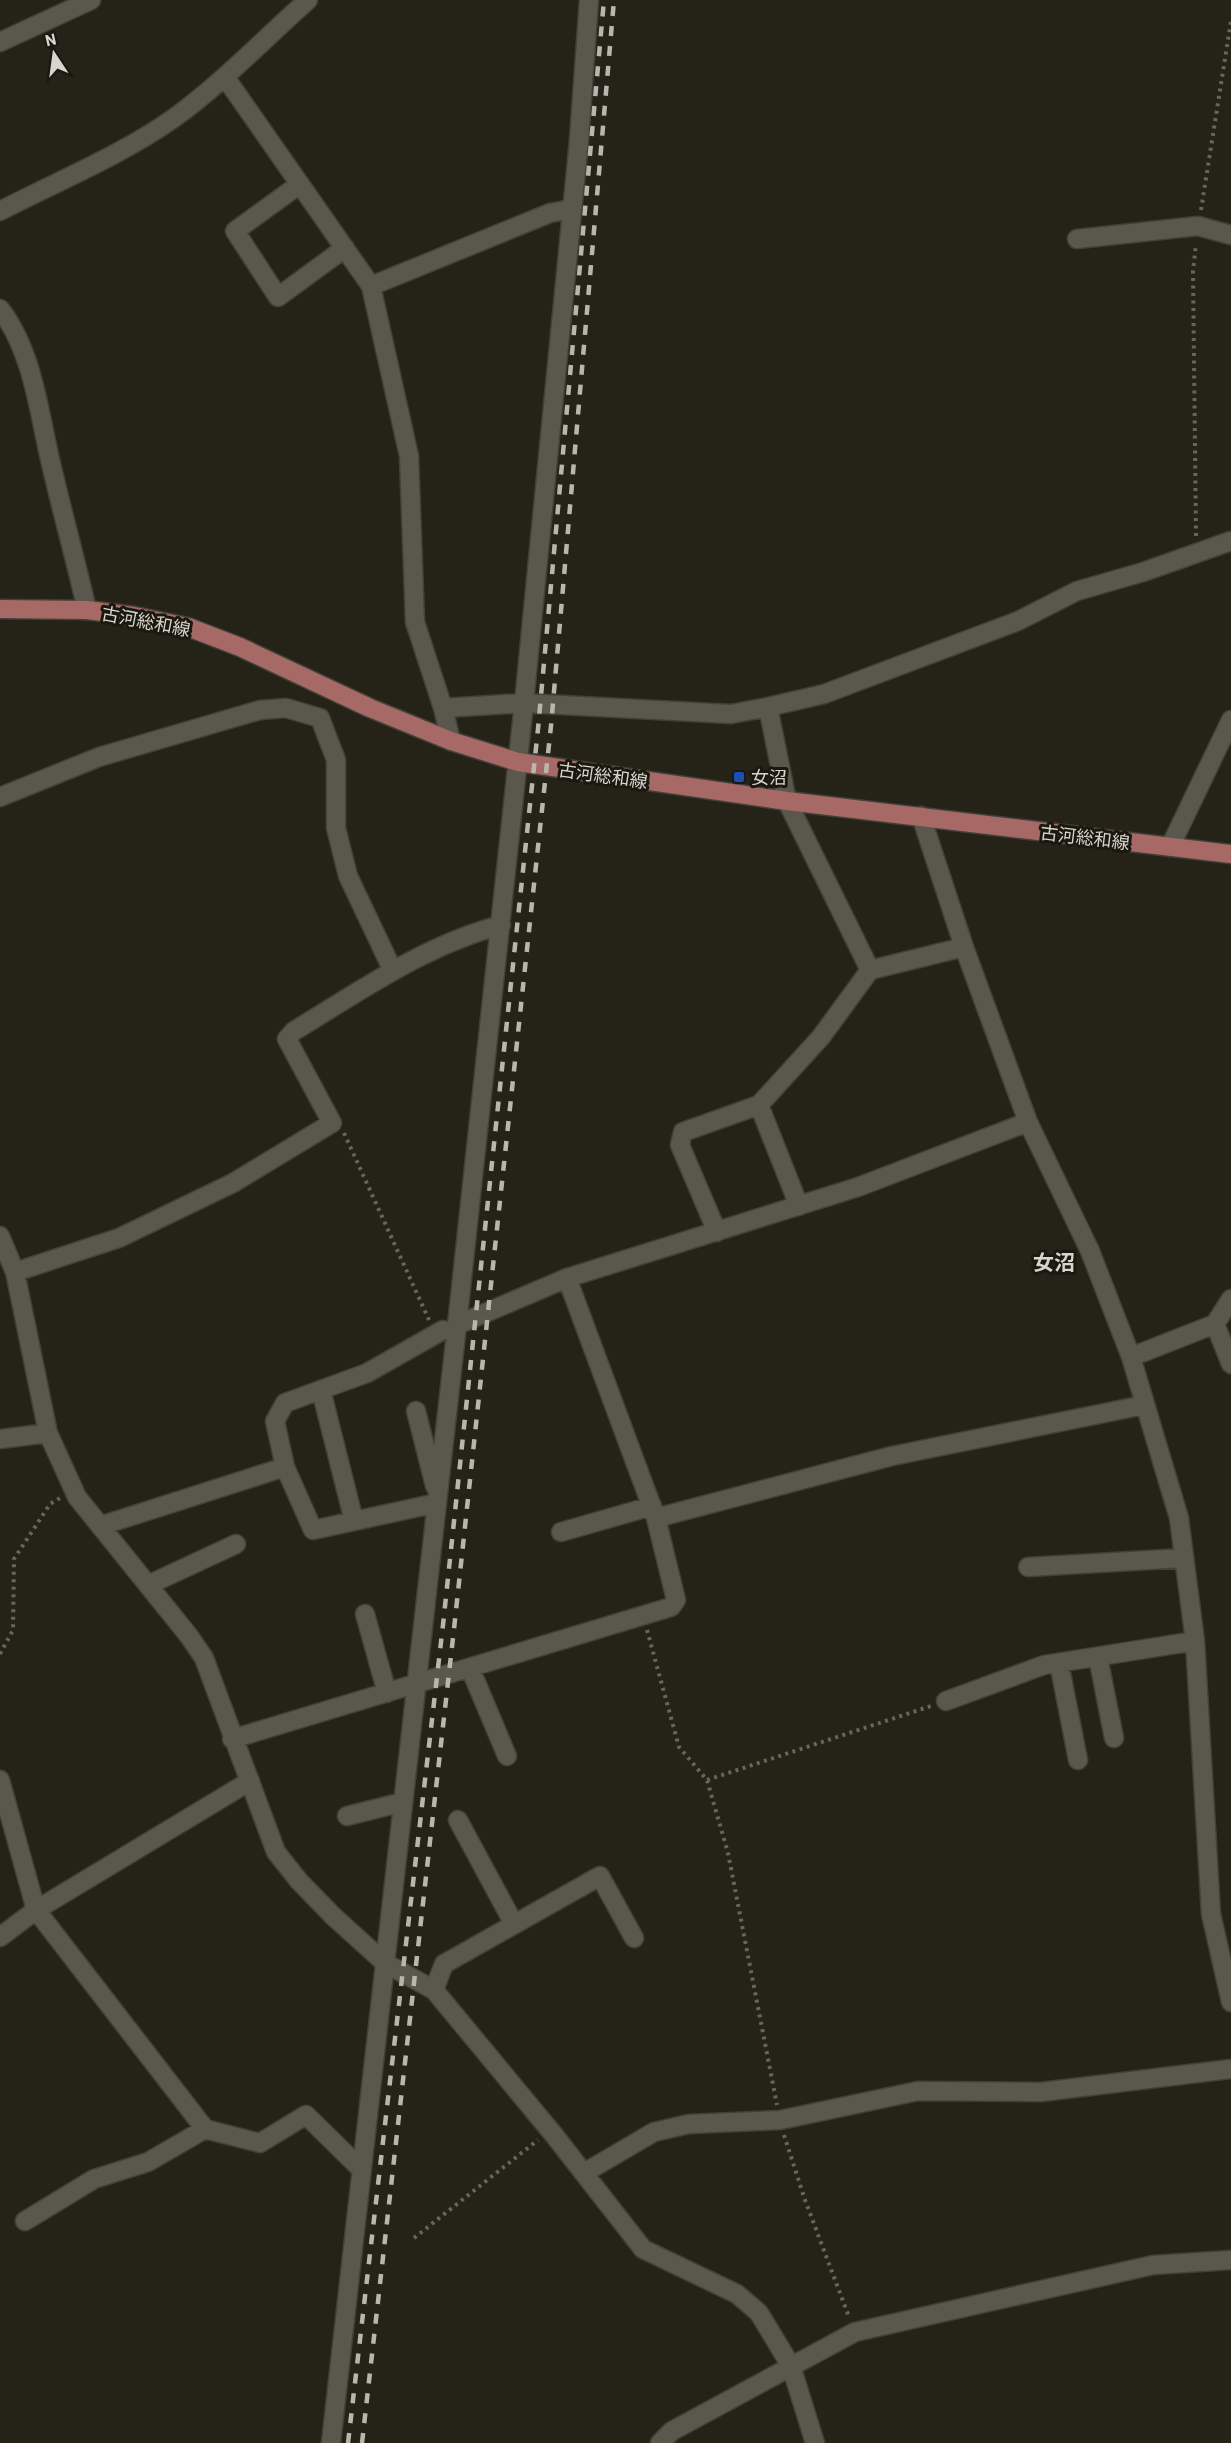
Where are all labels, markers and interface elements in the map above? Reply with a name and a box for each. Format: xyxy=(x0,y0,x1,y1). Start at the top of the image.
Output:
north arrow xyxy=(24,24,84,84)
text: N xyxy=(43,28,58,49)
street label: 古河総和線 xyxy=(100,602,192,640)
street label: 古河総和線 xyxy=(557,758,649,792)
place label: 女沼 xyxy=(751,766,787,788)
marker: 女沼 xyxy=(732,770,746,784)
street label: 古河総和線 xyxy=(1039,821,1131,853)
district label: 女沼 xyxy=(1033,1249,1075,1274)

